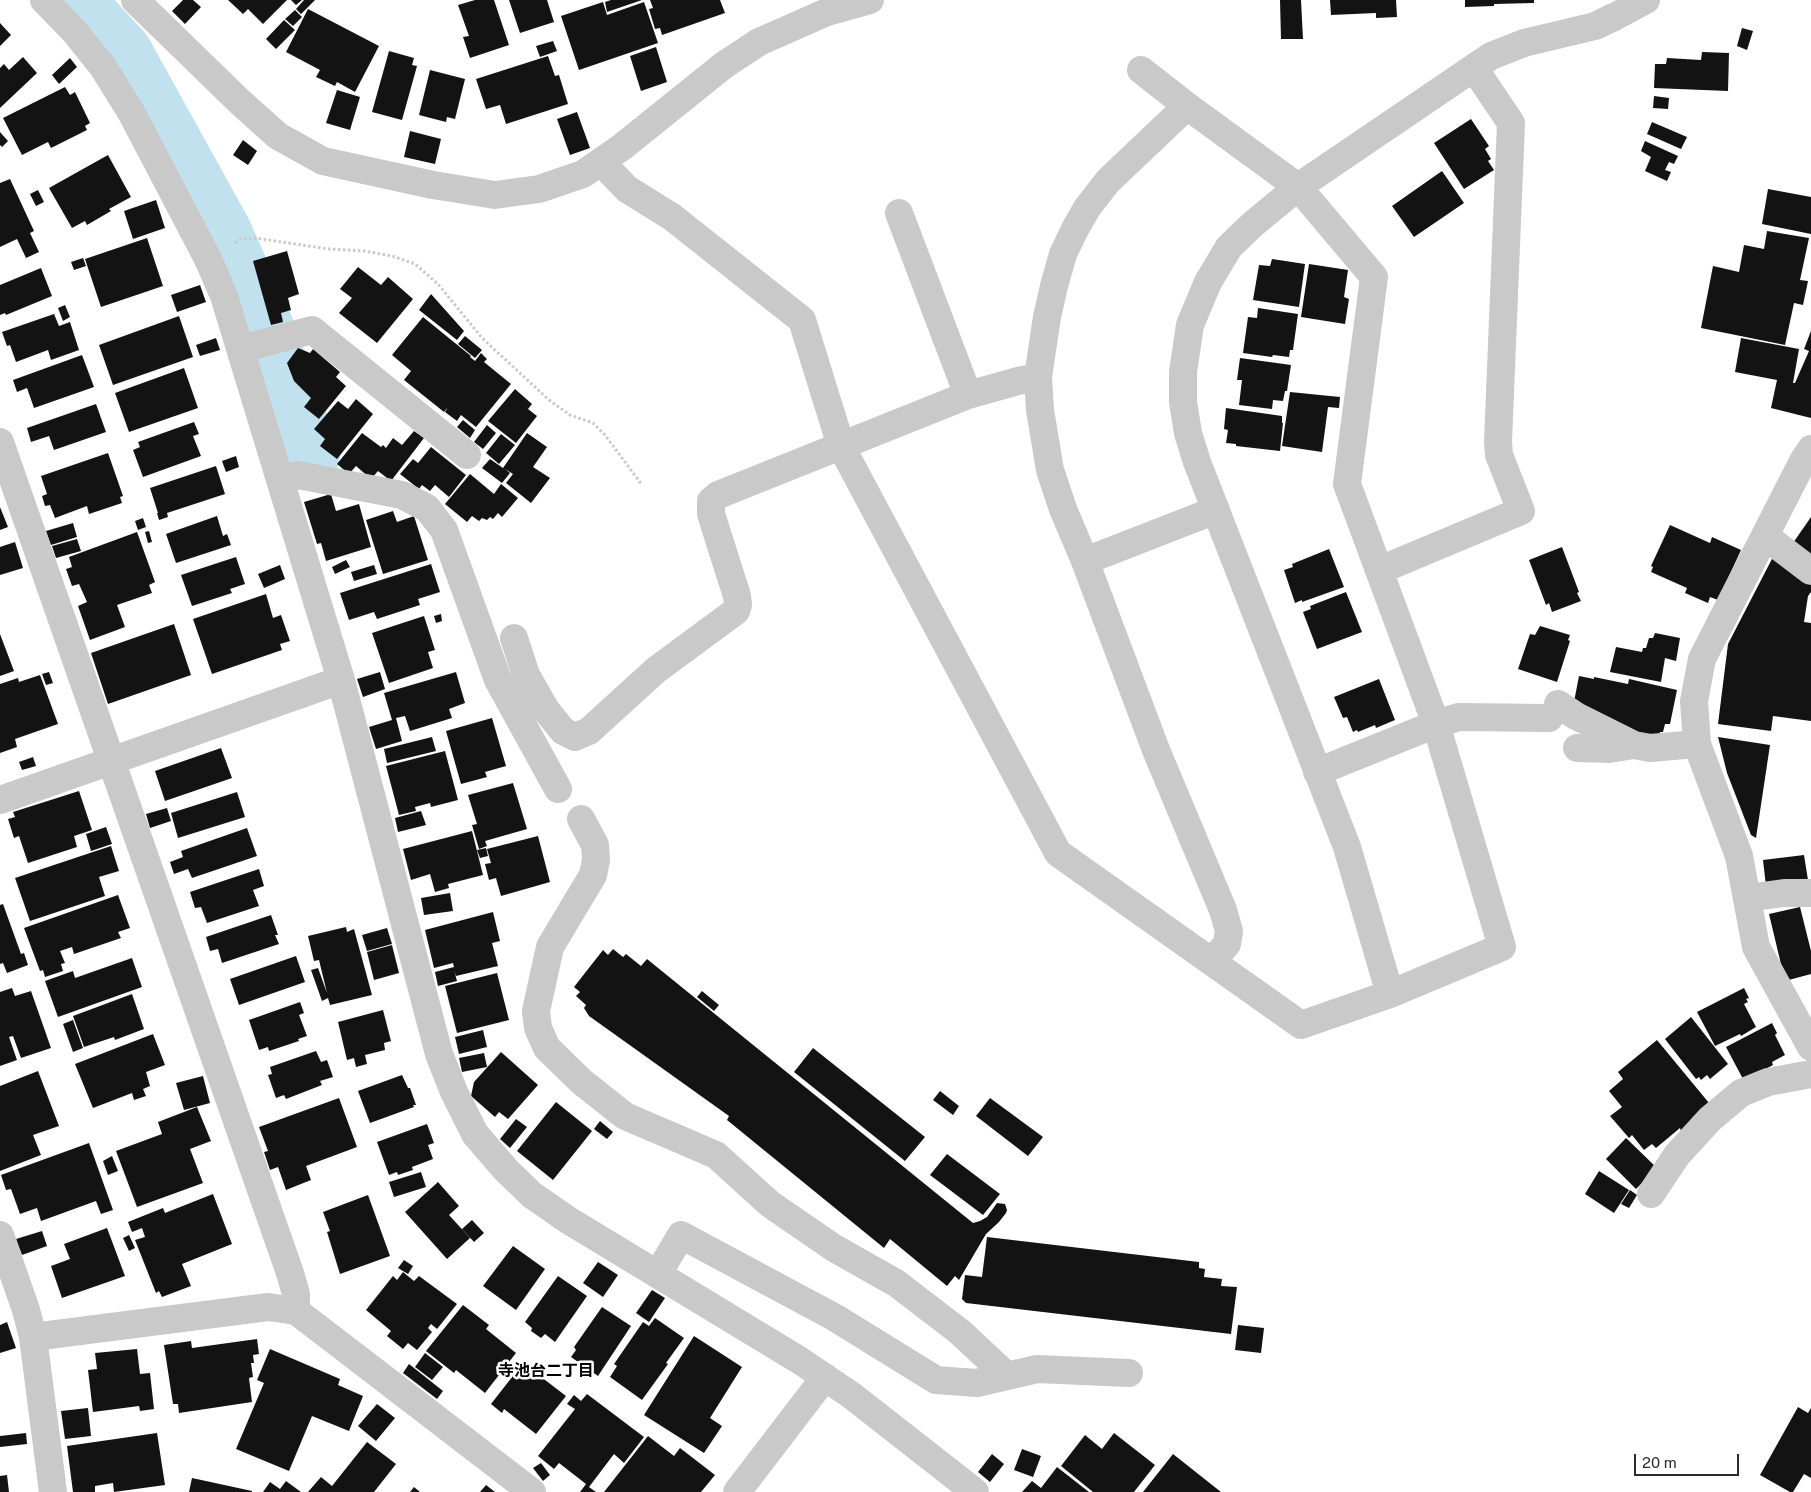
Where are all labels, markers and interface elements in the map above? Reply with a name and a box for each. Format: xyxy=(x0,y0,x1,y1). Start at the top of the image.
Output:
district label: 寺池台二丁目 xyxy=(498,1361,594,1381)
scale bar xyxy=(1636,1444,1741,1476)
text: 20 m xyxy=(1642,1454,1677,1471)

